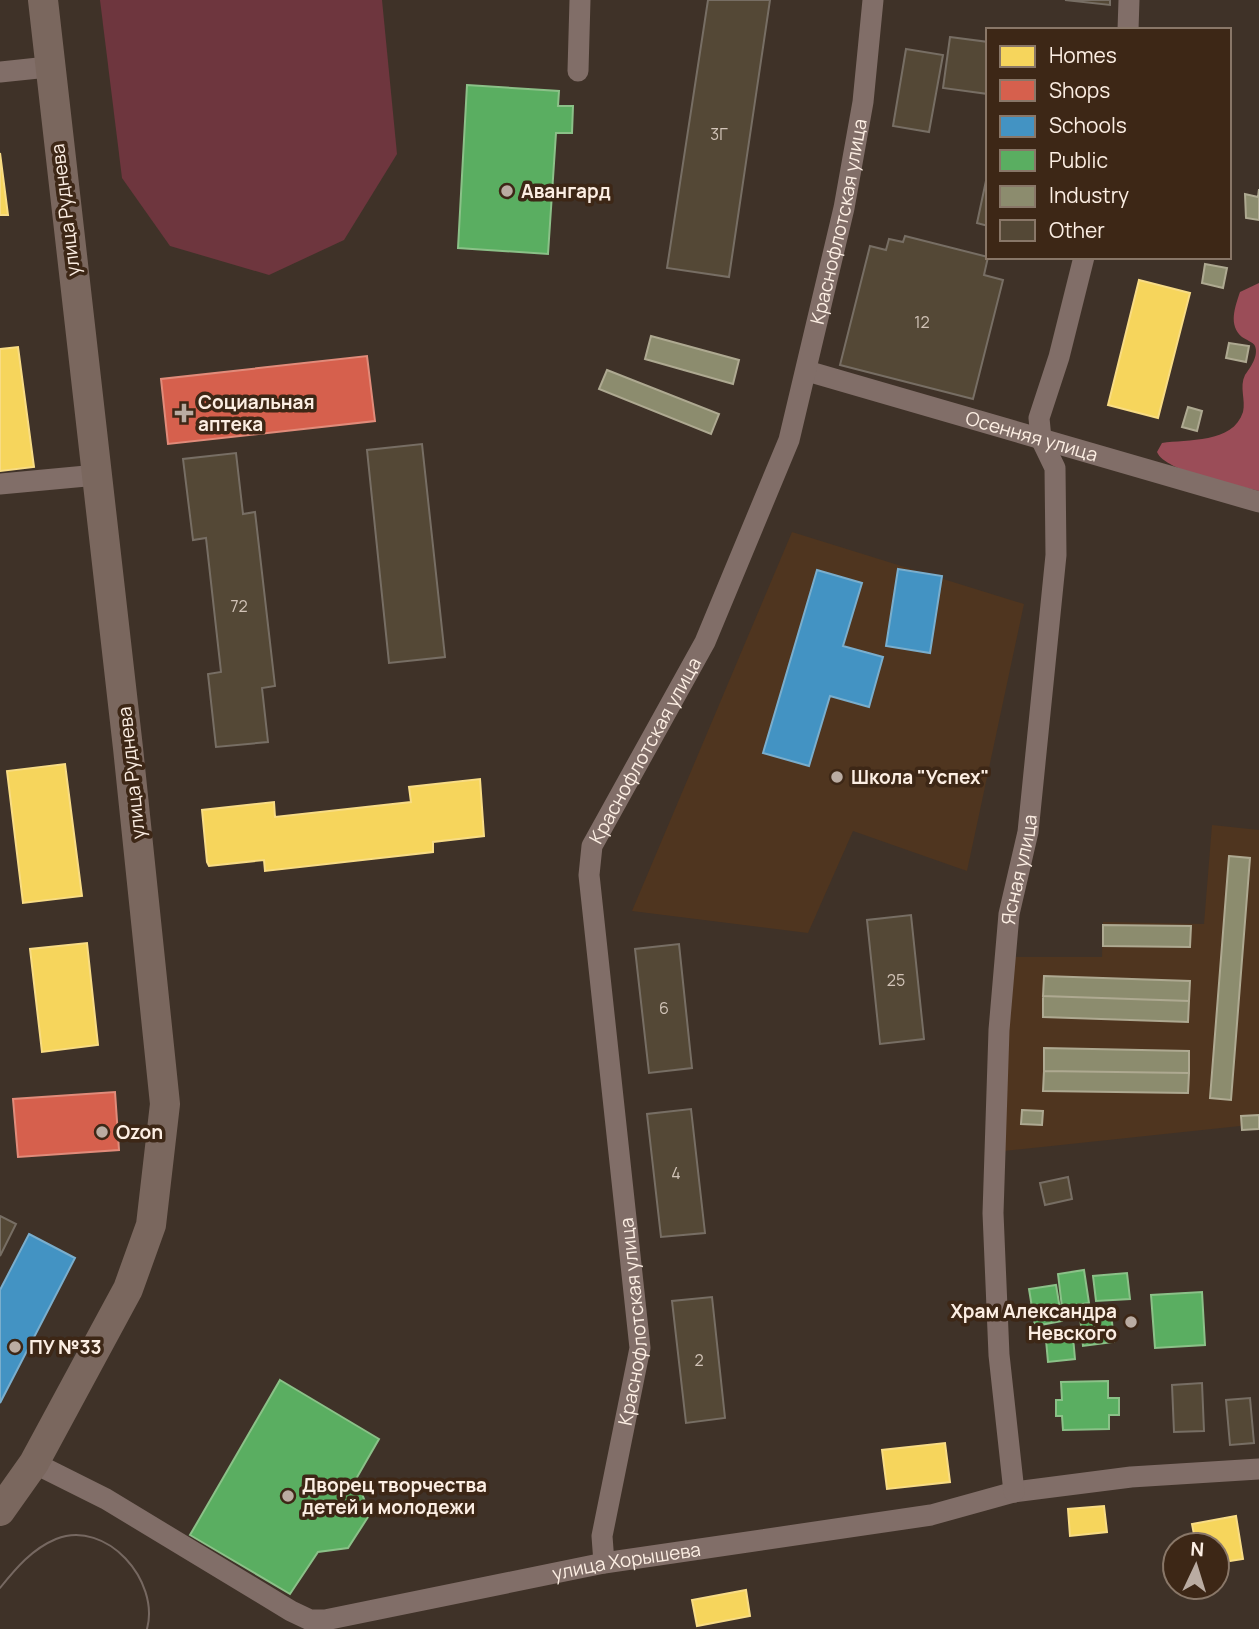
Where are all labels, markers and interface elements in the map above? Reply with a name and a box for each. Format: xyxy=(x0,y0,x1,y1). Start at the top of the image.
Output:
legend xyxy=(986,28,1231,259)
text: Homes xyxy=(1049,41,1117,69)
text: Shops xyxy=(1049,76,1110,104)
text: Schools xyxy=(1049,111,1127,139)
street label: Краснофлотская улица xyxy=(804,116,873,327)
house number: 3Г xyxy=(710,123,728,145)
street label: улица Руднева xyxy=(44,142,86,278)
text: Public xyxy=(1049,146,1108,174)
place label: Авангард xyxy=(521,178,611,204)
text: Industry xyxy=(1049,181,1129,209)
marker: Авангард xyxy=(499,183,515,199)
text: Other xyxy=(1049,216,1105,244)
house number: 12 xyxy=(914,311,930,333)
place label: Социальная аптека xyxy=(198,389,315,437)
marker: Социальная аптека xyxy=(176,405,192,421)
street label: Осенняя улица xyxy=(963,405,1101,468)
house number: 72 xyxy=(230,595,248,617)
street label: Краснофлотская улица xyxy=(583,652,707,848)
street label: улица Руднева xyxy=(111,705,151,841)
place label: Школа "Успех" xyxy=(851,764,989,790)
marker: Школа "Успех" xyxy=(829,769,845,785)
street label: Ясная улица xyxy=(995,813,1043,926)
house number: 25 xyxy=(887,969,905,991)
house number: 6 xyxy=(659,997,669,1019)
place label: Ozon xyxy=(116,1119,163,1145)
marker: Ozon xyxy=(94,1124,110,1140)
house number: 4 xyxy=(671,1162,681,1184)
street label: Краснофлотская улица xyxy=(612,1216,653,1428)
place label: Храм Александра Невского xyxy=(950,1298,1117,1346)
marker: Храм Александра Невского xyxy=(1123,1314,1139,1330)
place label: ПУ №33 xyxy=(29,1334,101,1360)
marker: ПУ №33 xyxy=(7,1339,23,1355)
house number: 2 xyxy=(694,1349,704,1371)
place label: Дворец творчества детей и молодежи xyxy=(302,1472,487,1520)
marker: Дворец творчества детей и молодежи xyxy=(280,1488,296,1504)
north arrow xyxy=(1161,1531,1231,1601)
street label: улица Хорышева xyxy=(550,1536,702,1586)
text: N xyxy=(1189,1536,1205,1562)

